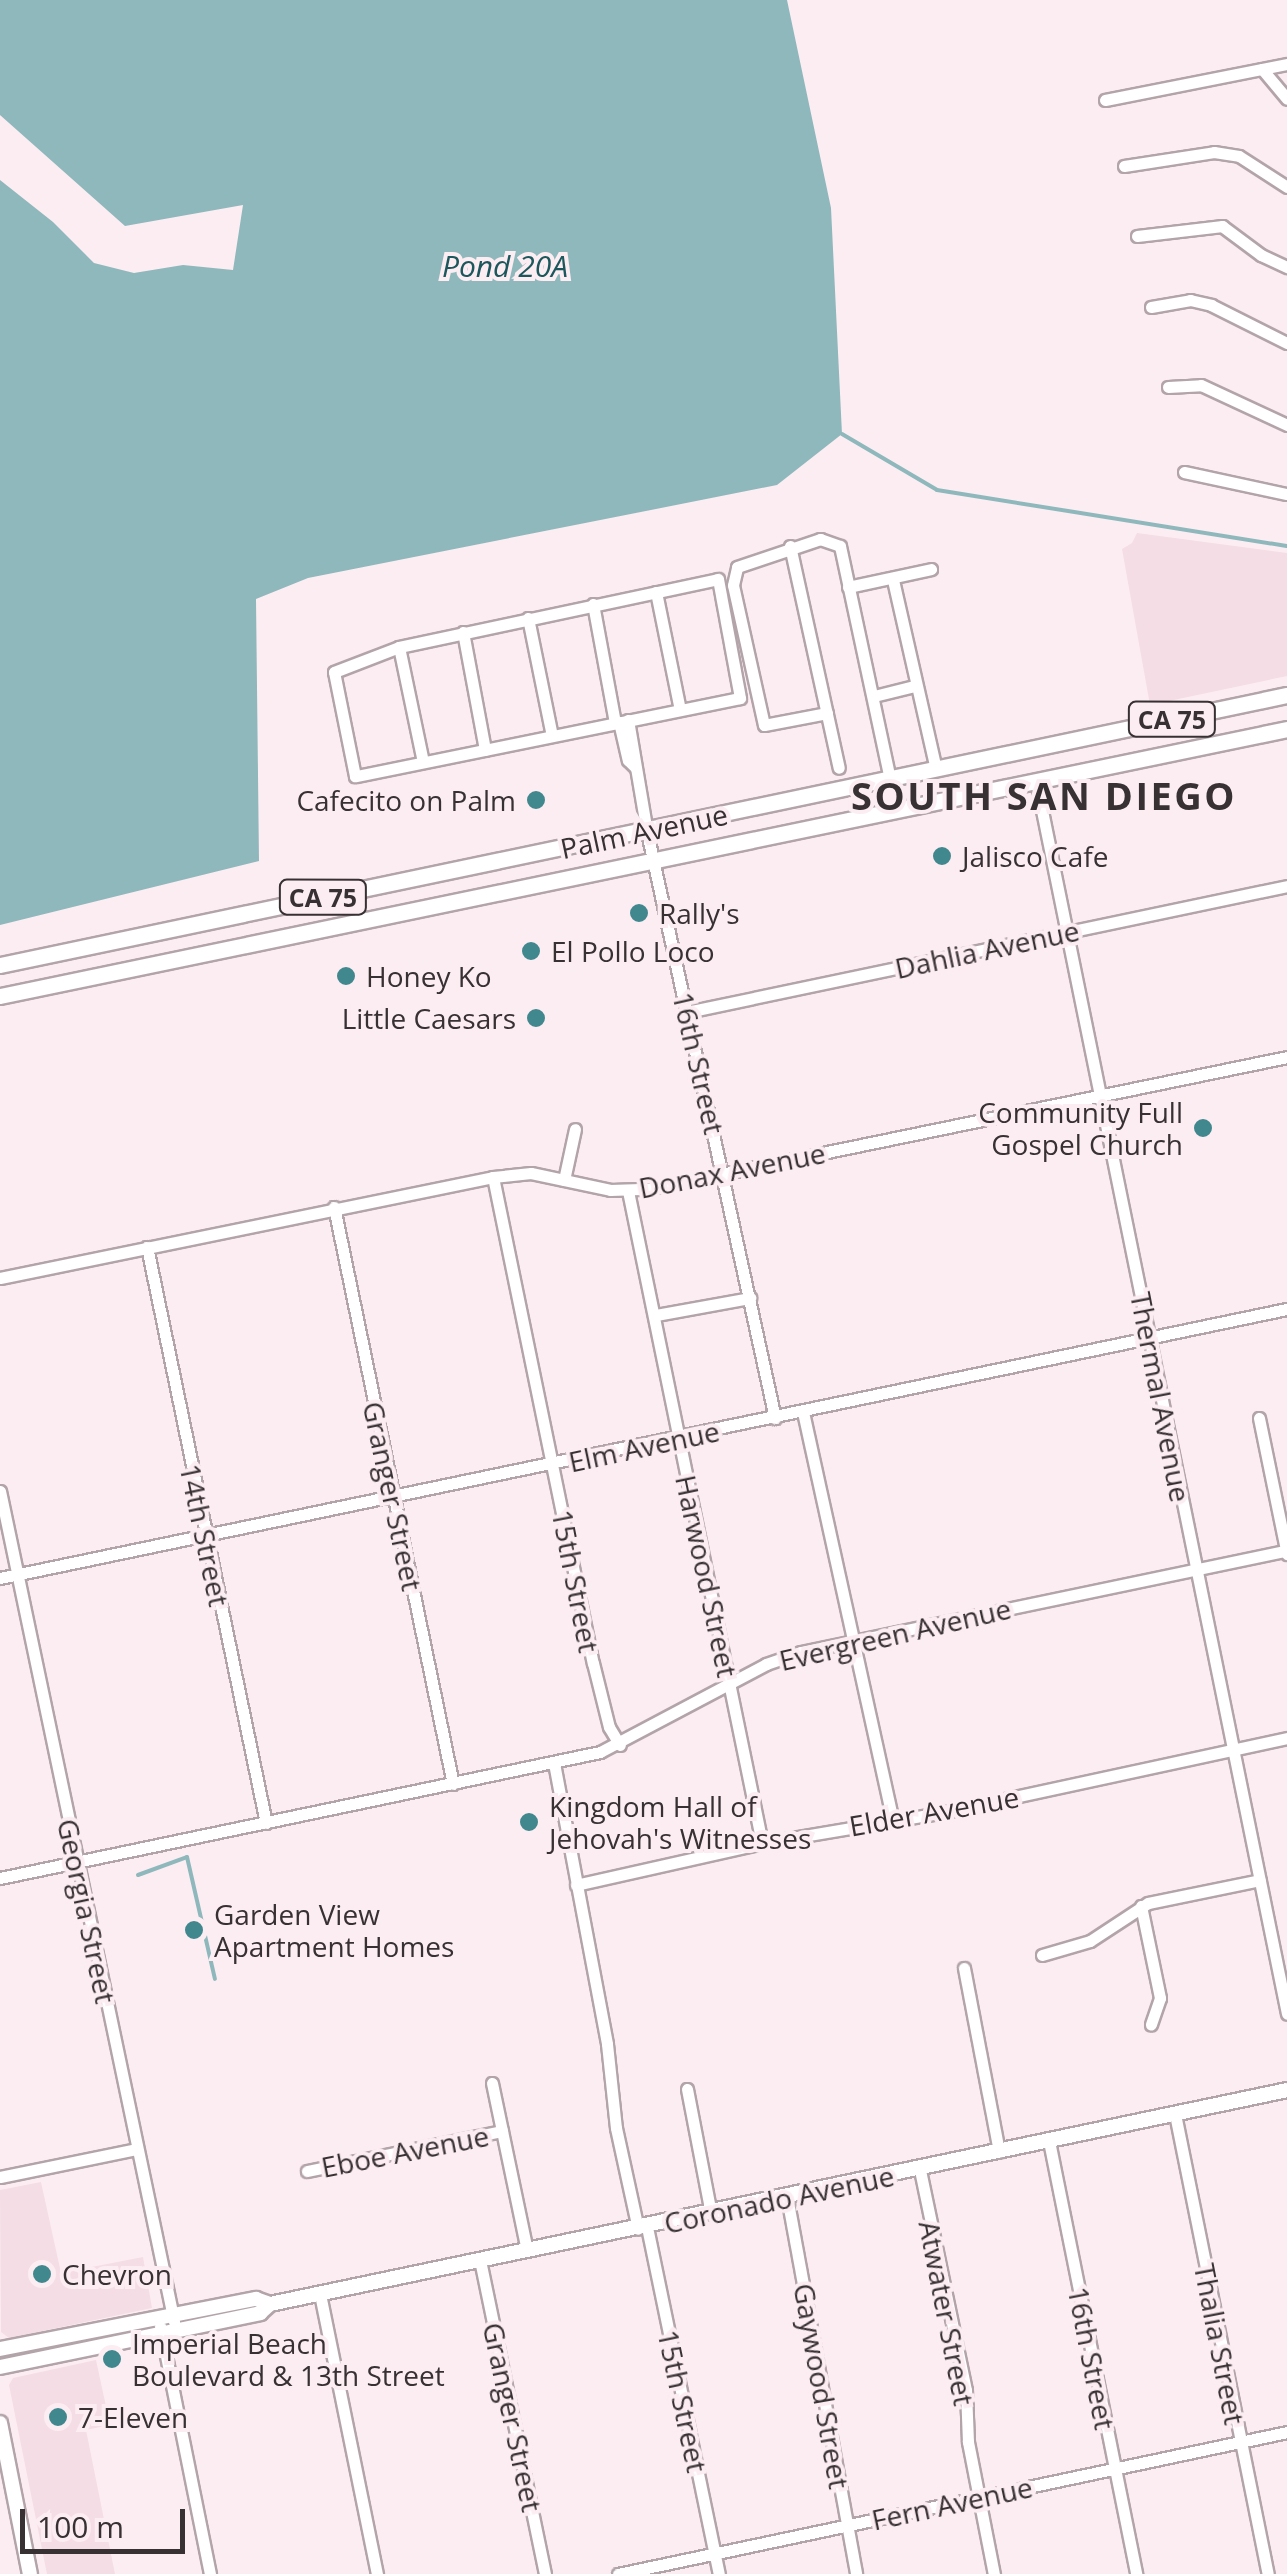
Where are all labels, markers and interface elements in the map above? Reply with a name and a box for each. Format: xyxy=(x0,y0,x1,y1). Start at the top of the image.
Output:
water label: Pond 20A xyxy=(442,248,568,284)
road number: CA 75 xyxy=(1127,699,1217,739)
district label: SOUTH SAN DIEGO xyxy=(851,773,1237,819)
place label: Cafecito on Palm xyxy=(296,783,516,817)
marker: Cafecito on Palm xyxy=(525,789,547,811)
street label: Palm Avenue xyxy=(557,797,731,865)
place label: Jalisco Cafe xyxy=(962,839,1108,873)
marker: Jalisco Cafe xyxy=(931,845,953,867)
road number: CA 75 xyxy=(278,877,368,917)
place label: Rally's xyxy=(659,896,739,930)
marker: Rally's xyxy=(628,902,650,924)
street label: Dahlia Avenue xyxy=(892,913,1082,985)
place label: El Pollo Loco xyxy=(551,934,715,968)
marker: El Pollo Loco xyxy=(520,940,542,962)
place label: Honey Ko xyxy=(366,959,492,993)
marker: Honey Ko xyxy=(335,965,357,987)
street label: 16th Street xyxy=(666,989,732,1137)
place label: Little Caesars xyxy=(342,1001,516,1035)
marker: Little Caesars xyxy=(525,1007,547,1029)
place label: Community Full Gospel Church xyxy=(978,1095,1183,1161)
marker: Community Full Gospel Church xyxy=(1192,1117,1214,1139)
street label: Donax Avenue xyxy=(636,1135,828,1205)
street label: Thermal Avenue xyxy=(1124,1289,1198,1505)
street label: Granger Street xyxy=(357,1398,429,1594)
street label: Elm Avenue xyxy=(566,1414,722,1478)
street label: 14th Street xyxy=(174,1461,236,1609)
street label: Harwood Street xyxy=(669,1472,745,1680)
street label: 15th Street xyxy=(546,1507,606,1655)
street label: Evergreen Avenue xyxy=(776,1591,1014,1677)
street label: Elder Avenue xyxy=(847,1780,1021,1842)
place label: Kingdom Hall of Jehovah's Witnesses xyxy=(549,1789,811,1855)
marker: Kingdom Hall of Jehovah's Witnesses xyxy=(518,1811,540,1833)
street label: Georgia Street xyxy=(51,1816,123,2006)
place label: Garden View Apartment Homes xyxy=(214,1897,454,1963)
marker: Garden View Apartment Homes xyxy=(183,1919,205,1941)
street label: Eboe Avenue xyxy=(318,2118,492,2184)
street label: Coronado Avenue xyxy=(661,2158,897,2240)
street label: Atwater Street xyxy=(913,2218,981,2408)
place label: Chevron xyxy=(62,2257,172,2291)
street label: Thalia Street xyxy=(1188,2261,1252,2427)
marker: Chevron xyxy=(31,2263,53,2285)
street label: Gaywood Street xyxy=(787,2281,857,2491)
street label: 16th Street xyxy=(1062,2284,1122,2432)
street label: Granger Street xyxy=(477,2319,549,2515)
place label: Imperial Beach Boulevard & 13th Street xyxy=(132,2326,445,2392)
street label: 15th Street xyxy=(652,2327,714,2475)
marker: Imperial Beach Boulevard & 13th Street xyxy=(101,2348,123,2370)
place label: 7-Eleven xyxy=(78,2400,188,2434)
marker: 7-Eleven xyxy=(47,2406,69,2428)
street label: Fern Avenue xyxy=(869,2470,1035,2536)
scale bar xyxy=(25,2489,190,2551)
text: 100 m xyxy=(37,2506,124,2547)

